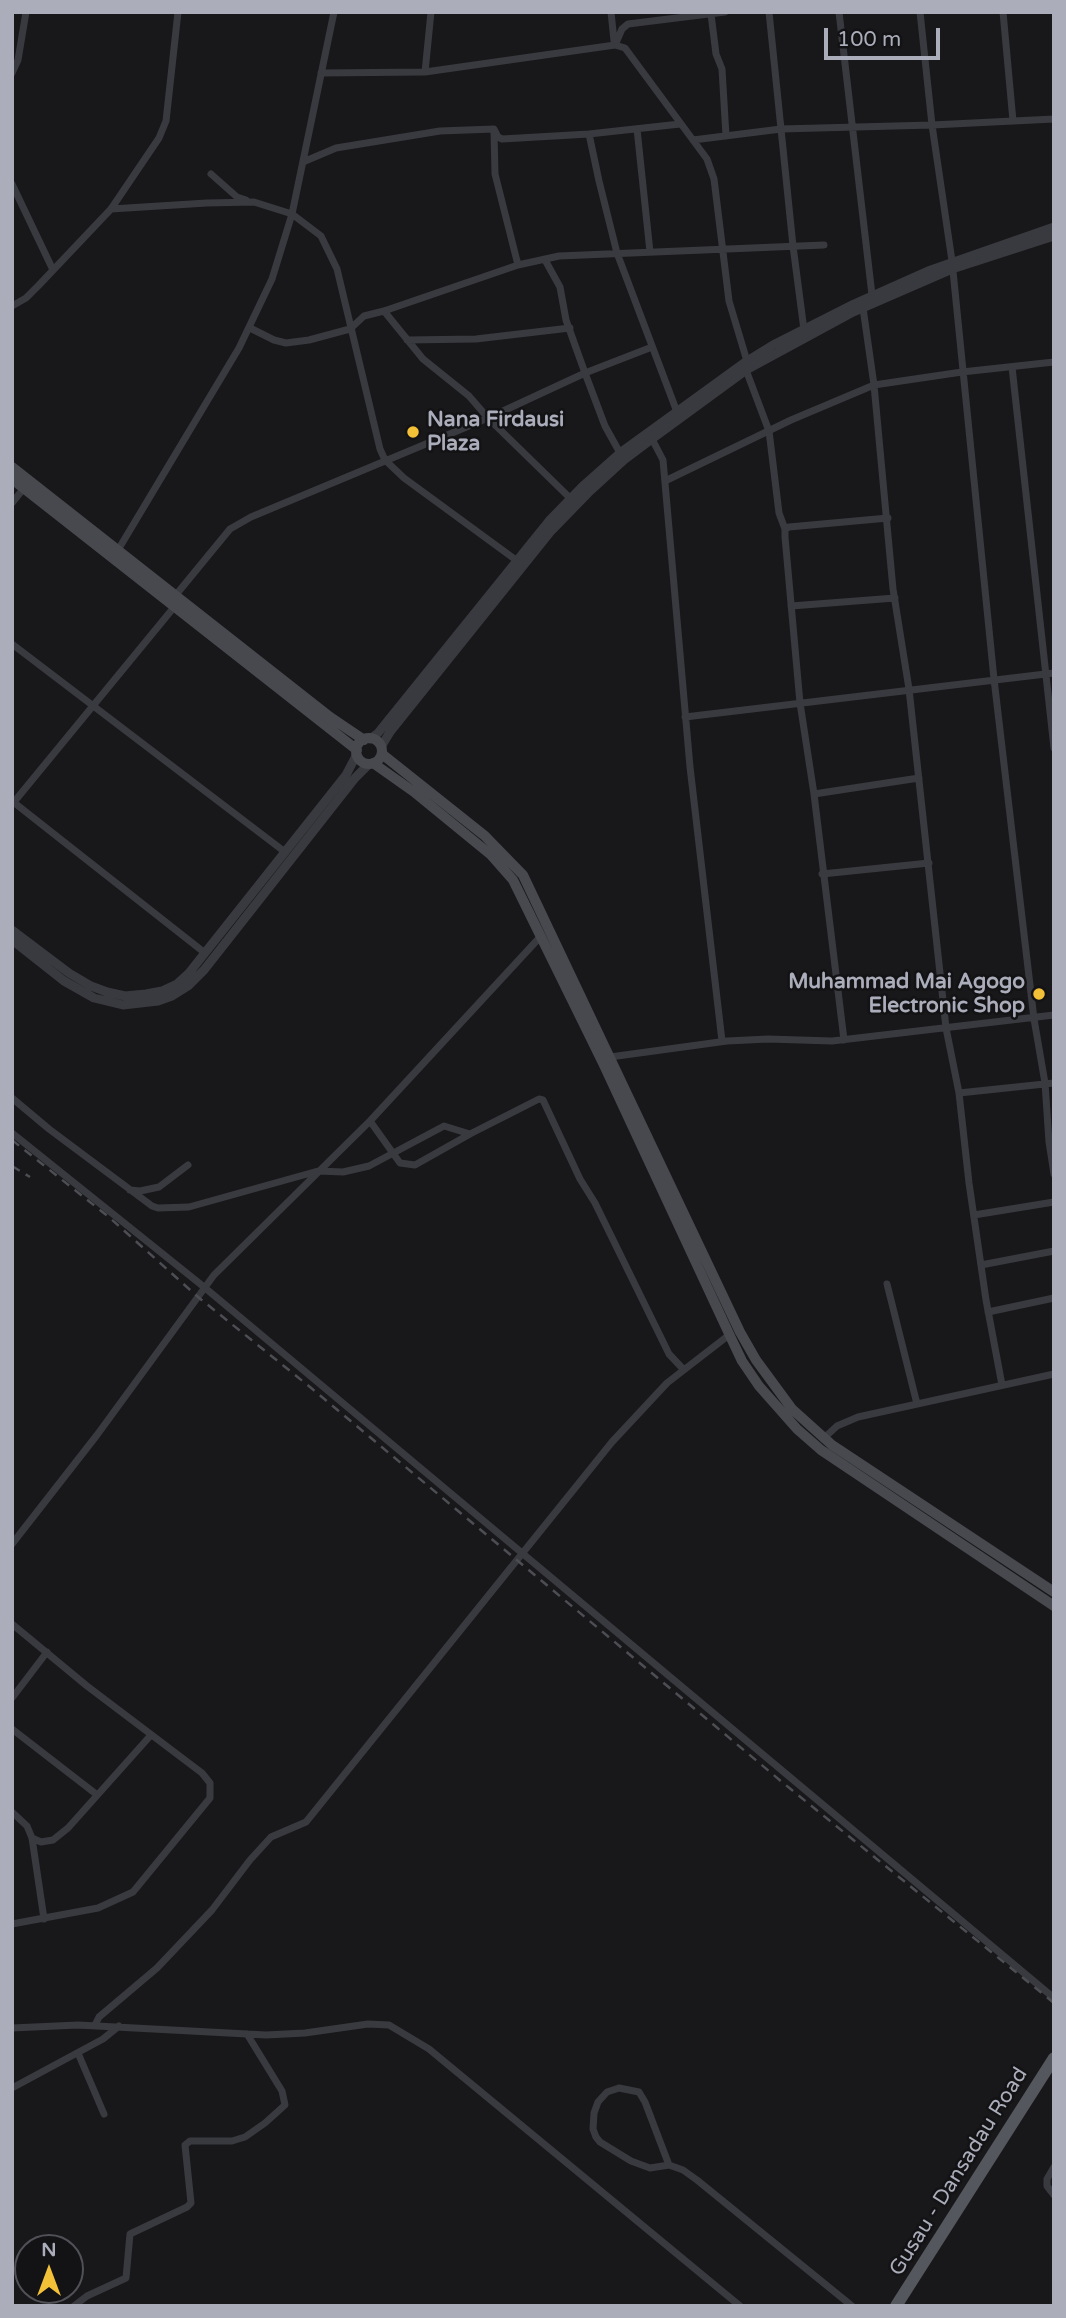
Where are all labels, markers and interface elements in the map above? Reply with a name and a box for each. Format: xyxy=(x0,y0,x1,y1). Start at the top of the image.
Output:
scale bar xyxy=(828,14,944,58)
text: 100 m xyxy=(837,27,901,52)
place label: Nana Firdausi Plaza xyxy=(427,407,564,457)
marker: Nana Firdausi Plaza xyxy=(405,424,421,440)
place label: Muhammad Mai Agogo Electronic Shop xyxy=(788,969,1025,1019)
marker: Muhammad Mai Agogo Electronic Shop xyxy=(1031,986,1047,1002)
street label: Gusau - Dansadau Road xyxy=(885,2063,1033,2281)
north arrow xyxy=(14,2234,84,2304)
text: N xyxy=(41,2239,57,2261)

